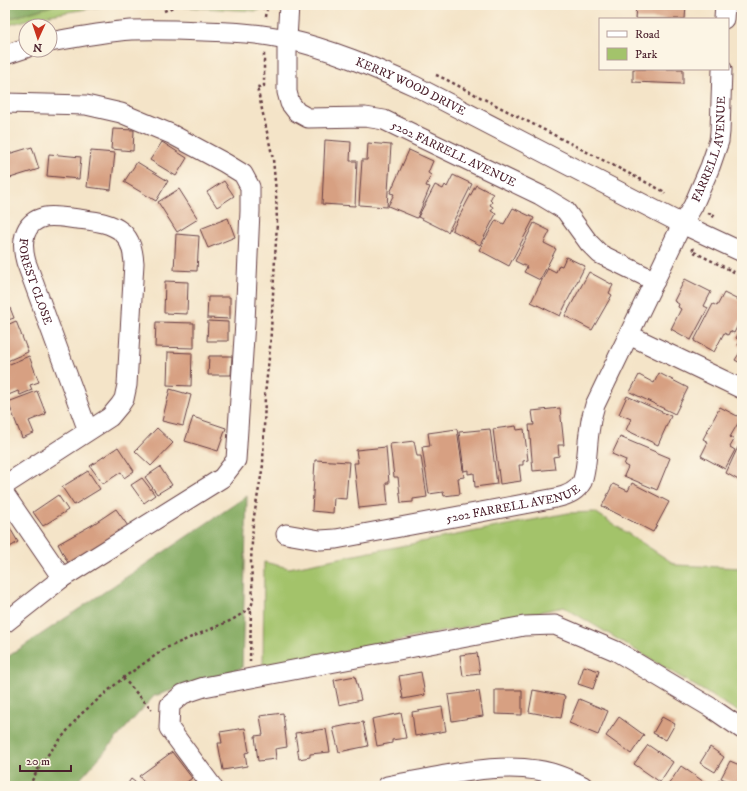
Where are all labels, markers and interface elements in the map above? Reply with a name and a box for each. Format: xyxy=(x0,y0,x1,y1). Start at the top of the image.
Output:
north arrow xyxy=(18,18,58,58)
legend xyxy=(599,18,729,70)
text: Road xyxy=(635,27,660,42)
text: N xyxy=(33,40,42,54)
text: Park xyxy=(635,47,657,62)
street label: KERRY WOOD DRIVE xyxy=(353,54,468,119)
street label: FARRELL AVENUE xyxy=(689,95,729,205)
street label: 5202 FARRELL AVENUE xyxy=(389,118,519,191)
street label: FOREST CLOSE xyxy=(15,238,56,327)
street label: 5202 FARRELL AVENUE xyxy=(445,481,584,526)
scale bar xyxy=(20,747,71,773)
text: 20 m xyxy=(26,754,50,769)

